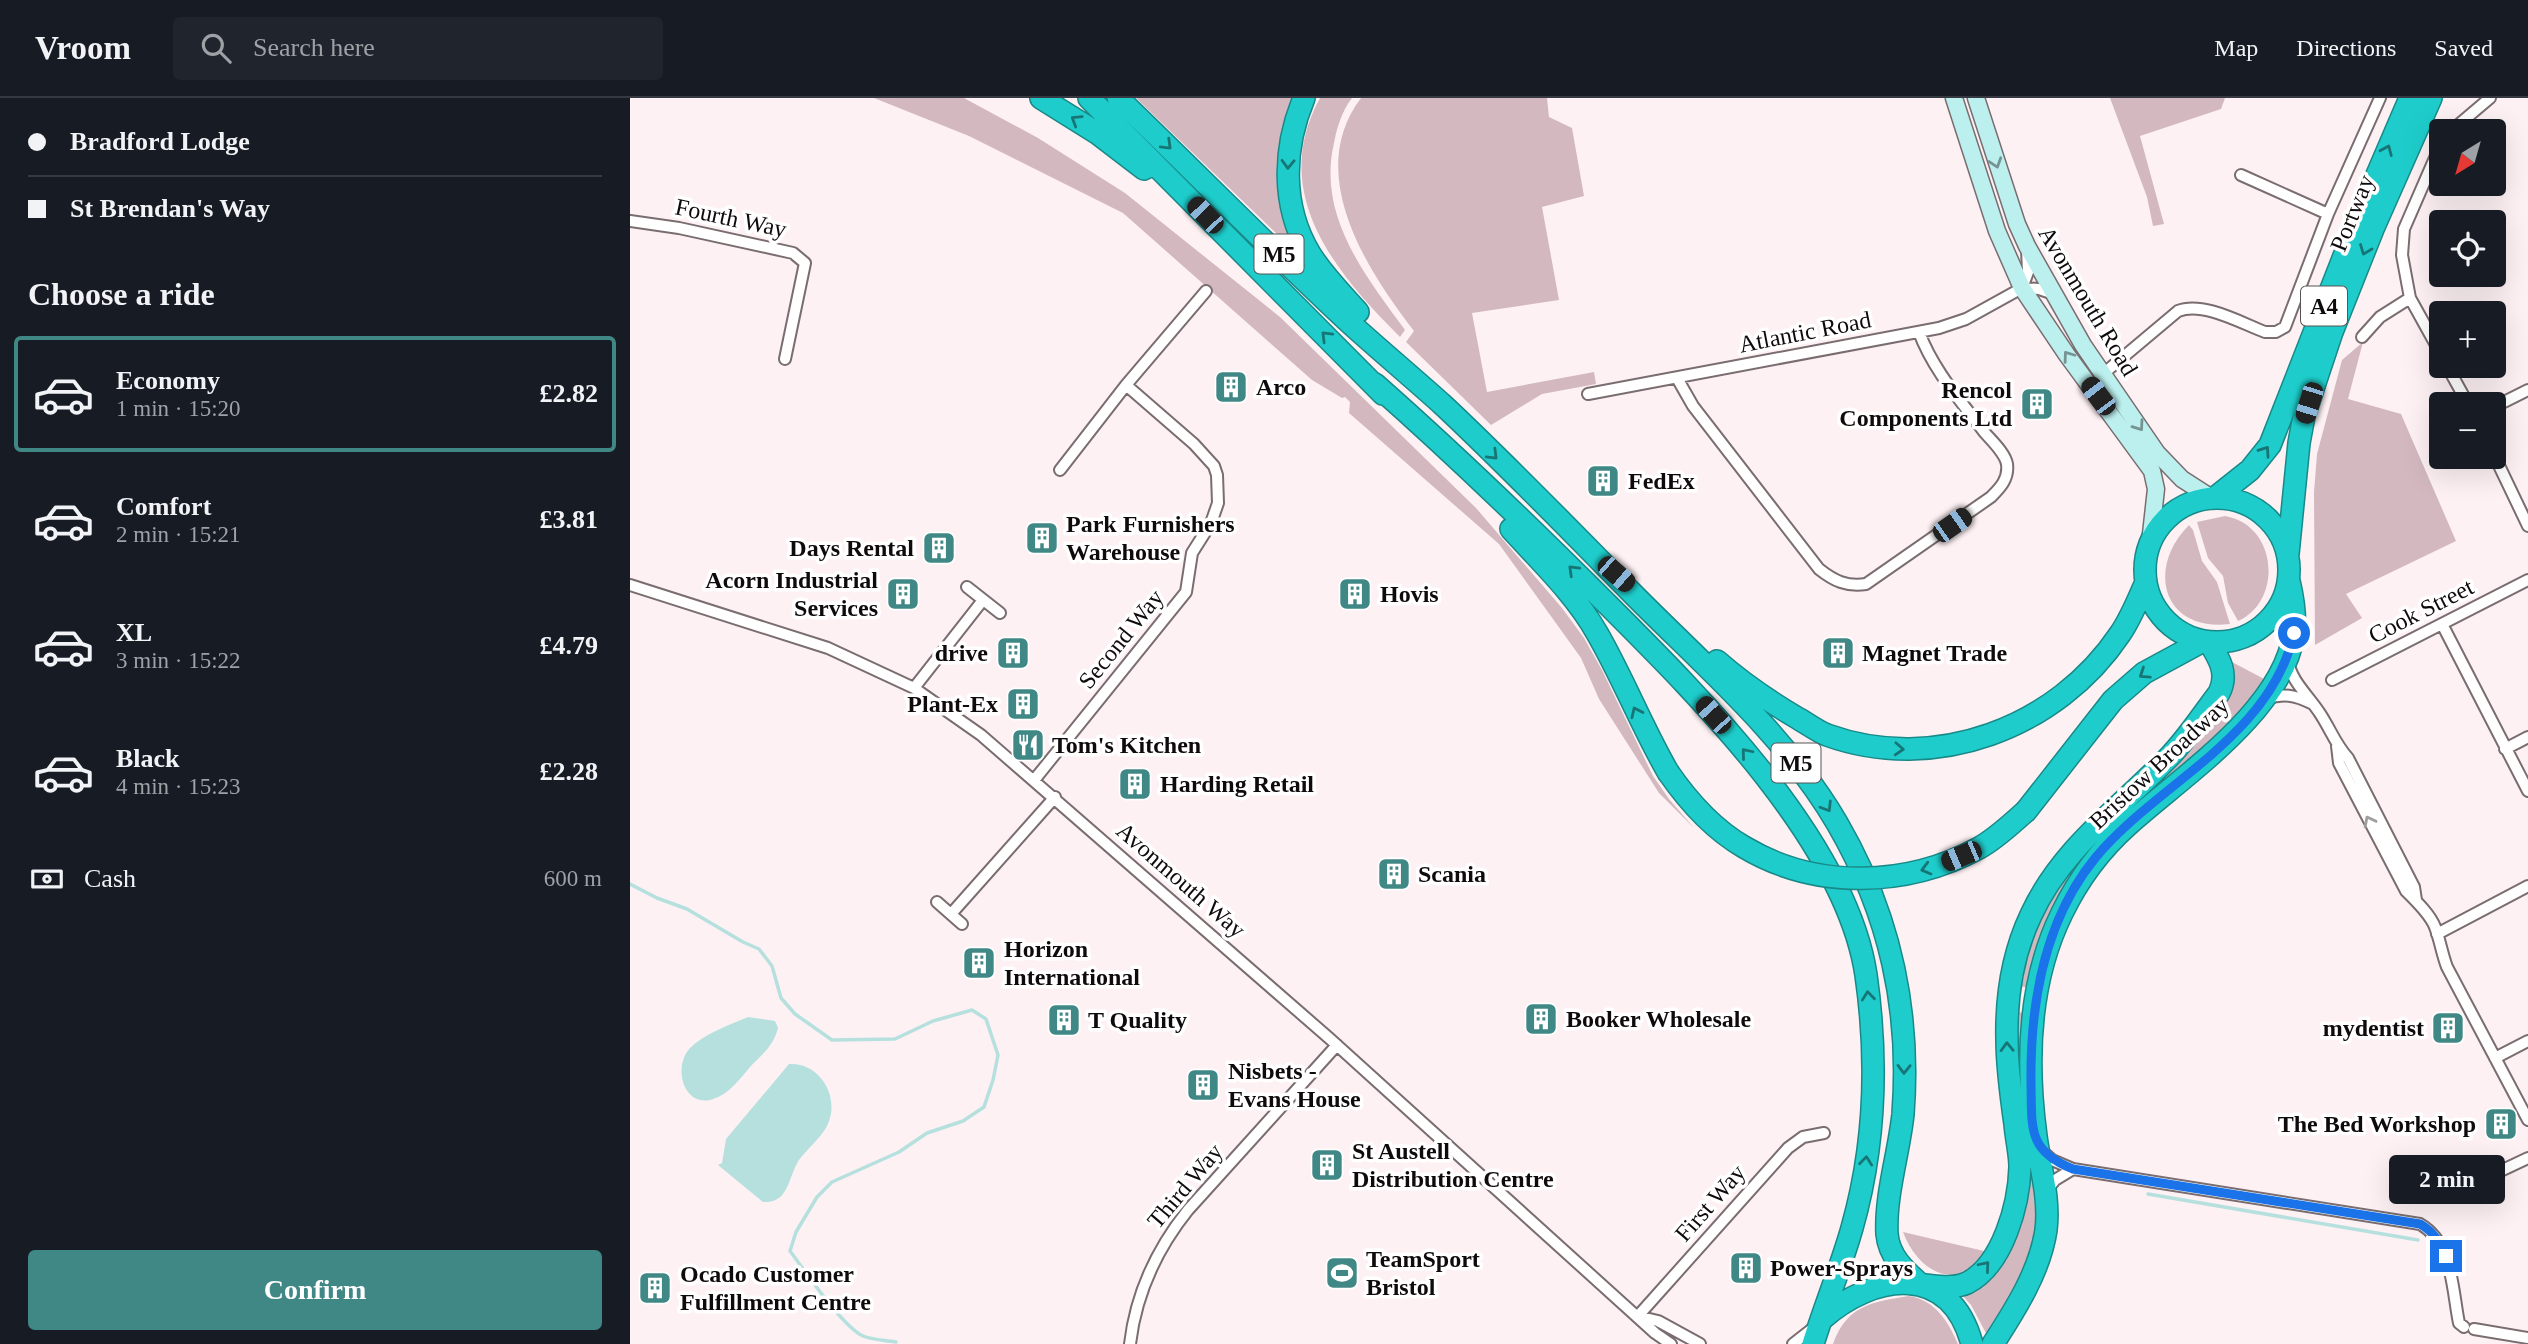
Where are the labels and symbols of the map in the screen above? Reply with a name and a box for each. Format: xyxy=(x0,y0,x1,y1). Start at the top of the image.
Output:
one-way arrow xyxy=(1071,115,1084,128)
north arrow xyxy=(2429,119,2506,196)
one-way arrow xyxy=(1159,137,1172,150)
one-way arrow xyxy=(2379,144,2393,157)
one-way arrow xyxy=(1988,157,2002,169)
one-way arrow xyxy=(1281,159,1296,170)
street label: Portway xyxy=(2325,171,2379,255)
car xyxy=(1183,193,1228,237)
street label: Fourth Way xyxy=(673,194,789,242)
street label: Avonmouth Road xyxy=(2033,222,2143,380)
road number: M5 xyxy=(1254,234,1304,274)
one-way arrow xyxy=(2359,244,2373,256)
road number: A4 xyxy=(2301,286,2347,326)
street label: Atlantic Road xyxy=(1737,306,1873,358)
one-way arrow xyxy=(1322,332,1335,345)
one-way arrow xyxy=(2064,351,2076,364)
building icon: Arco xyxy=(1212,368,1250,406)
car xyxy=(2077,373,2120,419)
place label: Arco xyxy=(1256,374,1306,400)
place label: Rencol Components Ltd xyxy=(1839,377,2013,431)
car xyxy=(2293,380,2326,426)
building icon: Rencol Components Ltd xyxy=(2018,385,2056,423)
one-way arrow xyxy=(2131,419,2144,432)
one-way arrow xyxy=(1484,446,1497,459)
one-way arrow xyxy=(2257,446,2269,459)
building icon: FedEx xyxy=(1584,462,1622,500)
place label: FedEx xyxy=(1628,468,1695,494)
car xyxy=(1929,504,1976,546)
place label: Park Furnishers Warehouse xyxy=(1066,511,1235,565)
building icon: Park Furnishers Warehouse xyxy=(1023,519,1061,557)
building icon: Days Rental xyxy=(920,529,958,567)
place label: Days Rental xyxy=(789,535,914,561)
car xyxy=(1594,552,1639,596)
one-way arrow xyxy=(1568,566,1581,579)
place label: Acorn Industrial Services xyxy=(705,567,878,621)
street label: Cook Street xyxy=(2364,573,2478,648)
building icon: Acorn Industrial Services xyxy=(884,575,922,613)
building icon: Hovis xyxy=(1336,575,1374,613)
place label: Hovis xyxy=(1380,581,1439,607)
street label: Second Way xyxy=(1073,584,1169,694)
route start xyxy=(2278,617,2310,649)
building icon: drive xyxy=(994,634,1032,672)
building icon: Magnet Trade xyxy=(1819,634,1857,672)
place label: drive xyxy=(935,640,988,666)
place label: Magnet Trade xyxy=(1862,640,2007,666)
one-way arrow xyxy=(2139,666,2152,679)
building icon: Plant-Ex xyxy=(1004,685,1042,723)
place label: Plant-Ex xyxy=(907,691,998,717)
car xyxy=(1692,692,1735,738)
street label: Bristow Broadway xyxy=(2084,692,2234,834)
one-way arrow xyxy=(1630,707,1644,719)
restaurant icon: Tom's Kitchen xyxy=(1009,726,1047,764)
place label: Tom's Kitchen xyxy=(1052,732,1201,758)
one-way arrow xyxy=(1893,741,1904,756)
road number: M5 xyxy=(1772,744,1820,782)
one-way arrow xyxy=(1742,749,1754,762)
building icon: Harding Retail xyxy=(1116,765,1154,803)
place label: Harding Retail xyxy=(1160,771,1314,797)
one-way arrow xyxy=(1819,799,1832,812)
one-way arrow xyxy=(2363,816,2377,828)
street label: Avonmouth Way xyxy=(1111,817,1251,943)
car xyxy=(1938,838,1985,874)
building icon: Scania xyxy=(1375,855,1413,893)
place label: Scania xyxy=(1418,861,1486,887)
one-way arrow xyxy=(1920,861,1932,875)
place label: Horizon International xyxy=(1004,936,1140,990)
building icon: Horizon International xyxy=(960,944,998,982)
one-way arrow xyxy=(1861,990,1876,1001)
building icon: Booker Wholesale xyxy=(1522,1000,1560,1038)
building icon: T Quality xyxy=(1045,1001,1083,1039)
place label: Booker Wholesale xyxy=(1566,1006,1751,1032)
place label: T Quality xyxy=(1088,1007,1187,1033)
building icon: mydentist xyxy=(2429,1009,2467,1047)
place label: mydentist xyxy=(2323,1015,2424,1041)
one-way arrow xyxy=(2000,1041,2015,1052)
place label: Nisbets - Evans House xyxy=(1228,1058,1361,1112)
one-way arrow xyxy=(1896,1064,1912,1075)
building icon: Nisbets - Evans House xyxy=(1184,1066,1222,1104)
building icon: The Bed Workshop xyxy=(2482,1105,2520,1143)
place label: The Bed Workshop xyxy=(2278,1111,2476,1137)
street label: Third Way xyxy=(1142,1138,1228,1234)
place label: St Austell Distribution Centre xyxy=(1352,1138,1554,1192)
building icon: St Austell Distribution Centre xyxy=(1308,1146,1346,1184)
callout: 2 min xyxy=(2388,1154,2504,1204)
one-way arrow xyxy=(1858,1155,1873,1167)
street label: First Way xyxy=(1670,1159,1750,1247)
route end xyxy=(2430,1240,2462,1272)
place label: TeamSport Bristol xyxy=(1366,1246,1480,1300)
building icon: Power-Sprays xyxy=(1727,1249,1765,1287)
sports icon: TeamSport Bristol xyxy=(1323,1254,1361,1292)
place label: Power-Sprays xyxy=(1770,1255,1913,1281)
place label: Ocado Customer Fulfillment Centre xyxy=(680,1261,871,1315)
one-way arrow xyxy=(1977,1261,1990,1274)
building icon: Ocado Customer Fulfillment Centre xyxy=(636,1269,674,1307)

